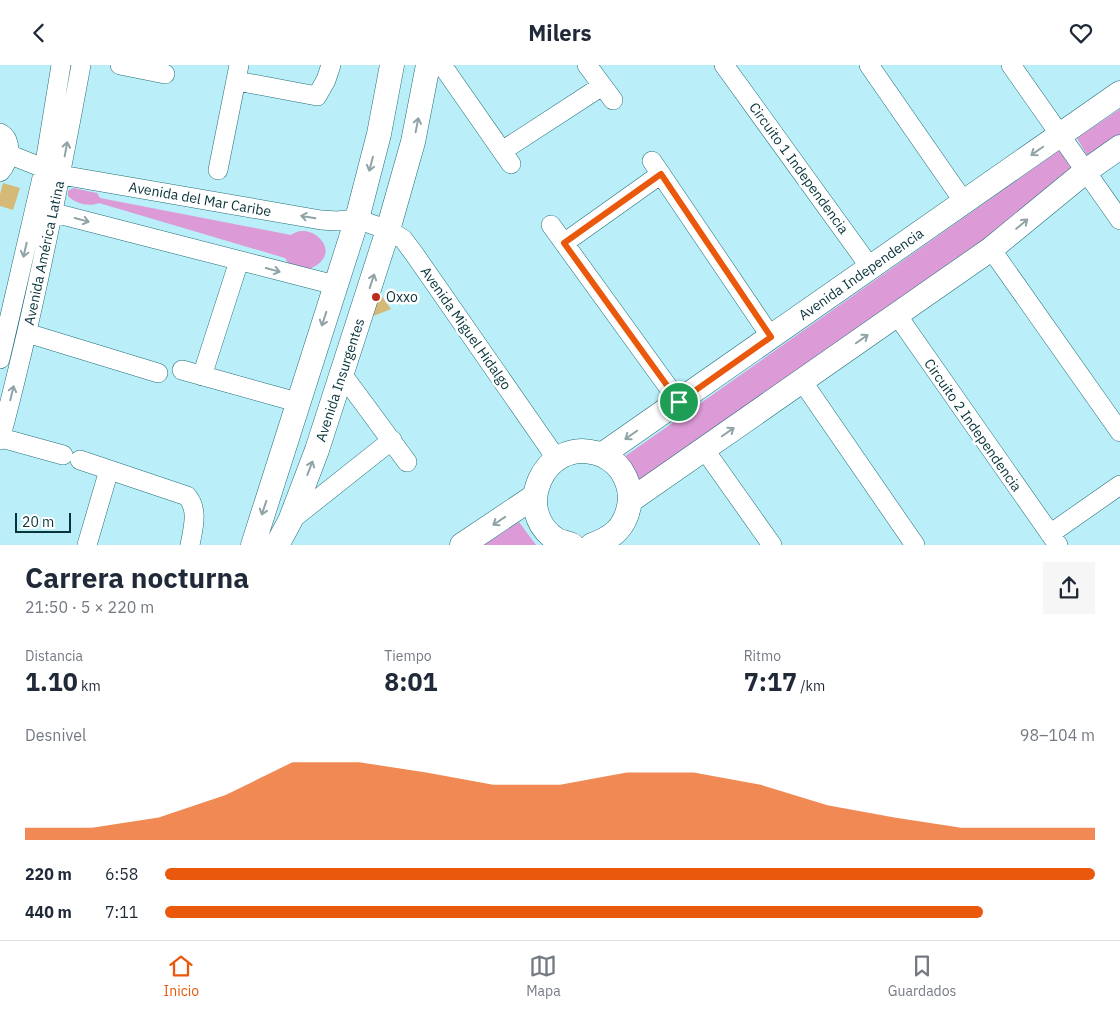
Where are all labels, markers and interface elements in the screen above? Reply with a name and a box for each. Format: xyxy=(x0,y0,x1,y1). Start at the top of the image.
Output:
text: Milers xyxy=(528,18,592,47)
icon: back xyxy=(25,19,53,47)
icon: heart xyxy=(1067,19,1095,47)
street label: Circuito 1 Independencia xyxy=(745,99,853,238)
one-way arrow xyxy=(412,117,422,133)
one-way arrow xyxy=(61,141,71,157)
one-way arrow xyxy=(1030,146,1044,156)
one-way arrow xyxy=(366,156,375,172)
street label: Avenida del Mar Caribe xyxy=(127,178,273,220)
street label: Avenida América Latina xyxy=(20,179,68,327)
one-way arrow xyxy=(301,212,317,222)
one-way arrow xyxy=(74,215,90,225)
one-way arrow xyxy=(1015,219,1028,230)
street label: Avenida Independencia xyxy=(795,224,927,324)
one-way arrow xyxy=(20,242,29,258)
street label: Avenida Miguel Hidalgo xyxy=(417,263,515,393)
one-way arrow xyxy=(265,265,281,275)
one-way arrow xyxy=(367,273,377,289)
place label: Oxxo xyxy=(386,288,418,306)
marker: Oxxo xyxy=(370,291,382,303)
one-way arrow xyxy=(319,311,328,327)
street label: Avenida Insurgentes xyxy=(312,316,369,444)
one-way arrow xyxy=(855,334,869,344)
street label: Circuito 2 Independencia xyxy=(920,355,1026,495)
pin xyxy=(658,381,700,423)
one-way arrow xyxy=(8,385,17,401)
icon: arrive xyxy=(665,388,693,416)
one-way arrow xyxy=(721,427,735,437)
one-way arrow xyxy=(624,430,638,440)
one-way arrow xyxy=(306,461,315,477)
one-way arrow xyxy=(258,499,268,515)
scale bar xyxy=(15,510,71,533)
text: 20 m xyxy=(22,513,54,531)
one-way arrow xyxy=(492,516,506,526)
text: Carrera nocturna xyxy=(25,559,249,596)
button: share xyxy=(1043,562,1095,614)
text: 21:50 · 5 × 220 m xyxy=(25,597,154,617)
text: Distancia xyxy=(25,647,83,665)
text: Tiempo xyxy=(384,647,432,665)
text: Ritmo xyxy=(744,647,781,665)
text: 1.10 xyxy=(25,665,78,698)
text: 8:01 xyxy=(384,665,438,698)
text: 7:17 xyxy=(744,665,797,698)
text: km xyxy=(78,677,101,695)
text: /km xyxy=(797,677,825,695)
text: Desnivel xyxy=(25,725,86,745)
text: 98–104 m xyxy=(1020,725,1095,745)
text: 220 m xyxy=(25,864,72,884)
text: 6:58 xyxy=(105,864,138,884)
text: 440 m xyxy=(25,902,72,922)
text: 7:11 xyxy=(105,902,138,922)
tab: Inicio xyxy=(164,952,199,1000)
tab: Mapa xyxy=(526,952,561,1000)
tab: Guardados xyxy=(888,952,956,1000)

